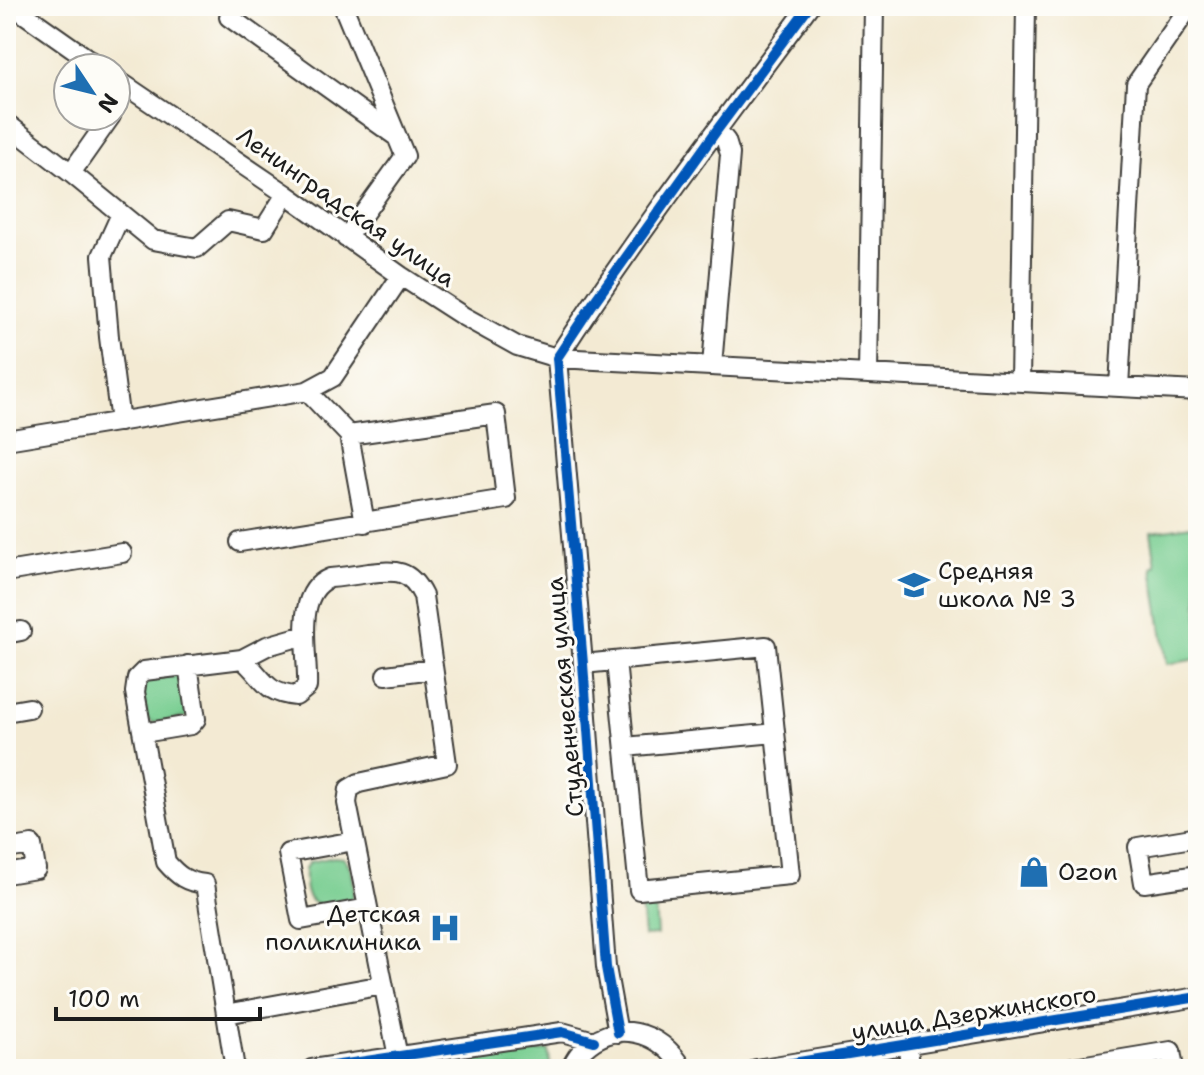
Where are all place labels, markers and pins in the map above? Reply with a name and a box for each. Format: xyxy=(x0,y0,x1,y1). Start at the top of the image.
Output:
place label: Средняя школа № 3 xyxy=(938,555,1076,615)
school or university icon: Средняя школа № 3 xyxy=(897,568,931,602)
shop icon: Ozon xyxy=(1017,855,1051,889)
place label: Ozon xyxy=(1058,856,1118,888)
place label: Детская поликлиника xyxy=(265,898,421,958)
hospital icon: Детская поликлиника xyxy=(428,911,462,945)

